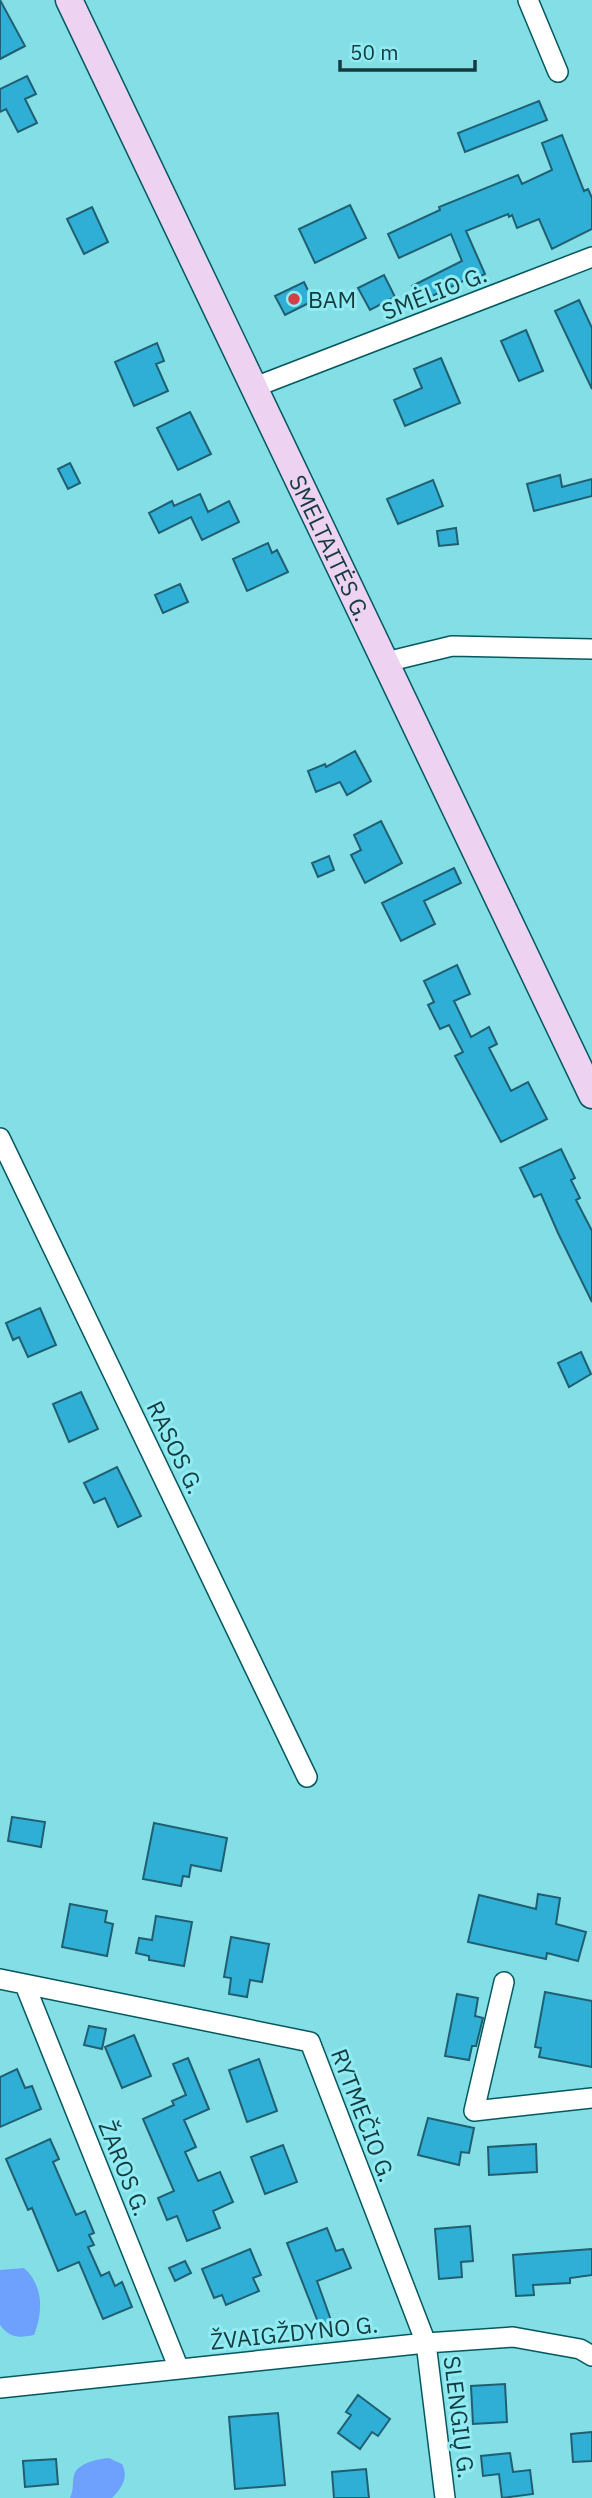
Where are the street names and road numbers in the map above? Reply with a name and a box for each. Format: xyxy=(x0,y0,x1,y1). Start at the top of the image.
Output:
street label: SMĖLIO G. xyxy=(377,258,491,326)
street label: SMELTAITĖS G. xyxy=(283,470,378,626)
street label: RASOS G. xyxy=(141,1395,211,1499)
street label: RYTMEČIO G. xyxy=(325,2044,403,2186)
street label: ŽAROS G. xyxy=(92,2116,158,2220)
street label: ŽVAIGŽDYNO G. xyxy=(209,2308,379,2356)
street label: SLENGIŲ G. xyxy=(438,2354,482,2480)

